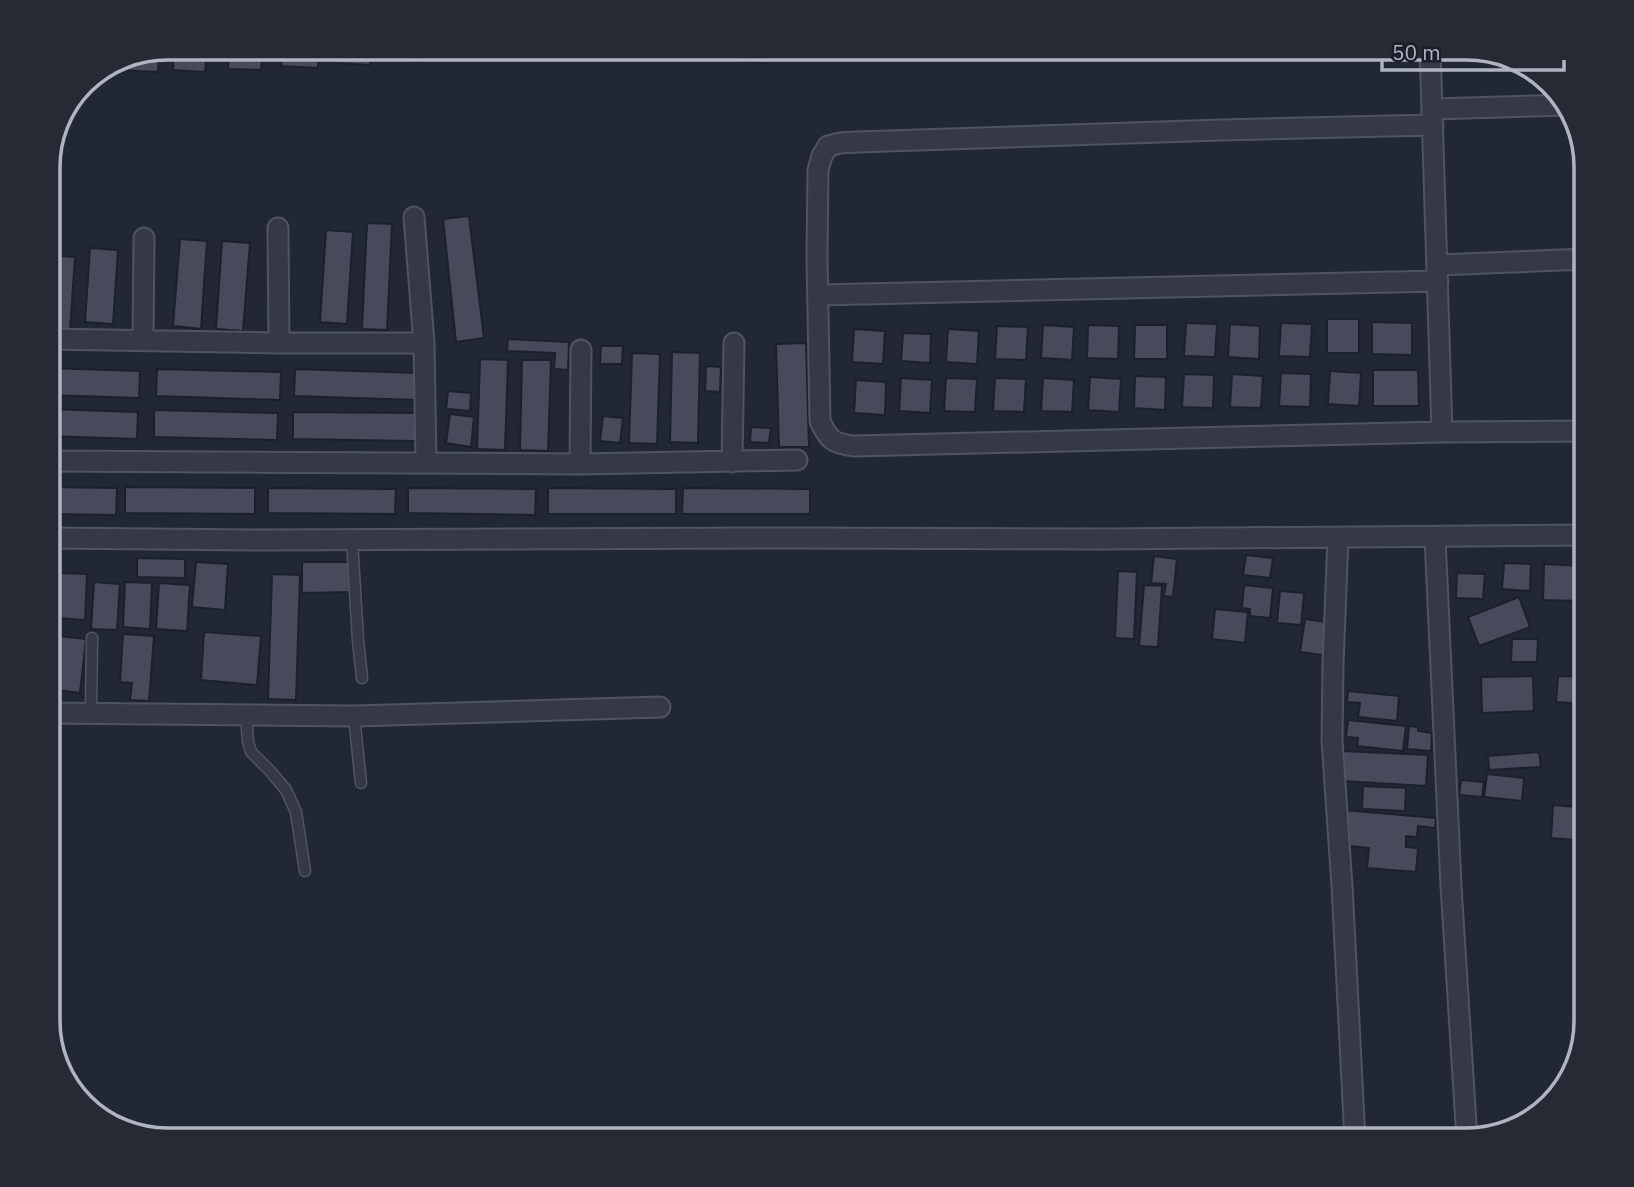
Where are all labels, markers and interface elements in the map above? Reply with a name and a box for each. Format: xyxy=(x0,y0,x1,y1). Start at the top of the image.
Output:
scale bar xyxy=(1382,28,1564,72)
text: 50 m xyxy=(1392,38,1441,66)

